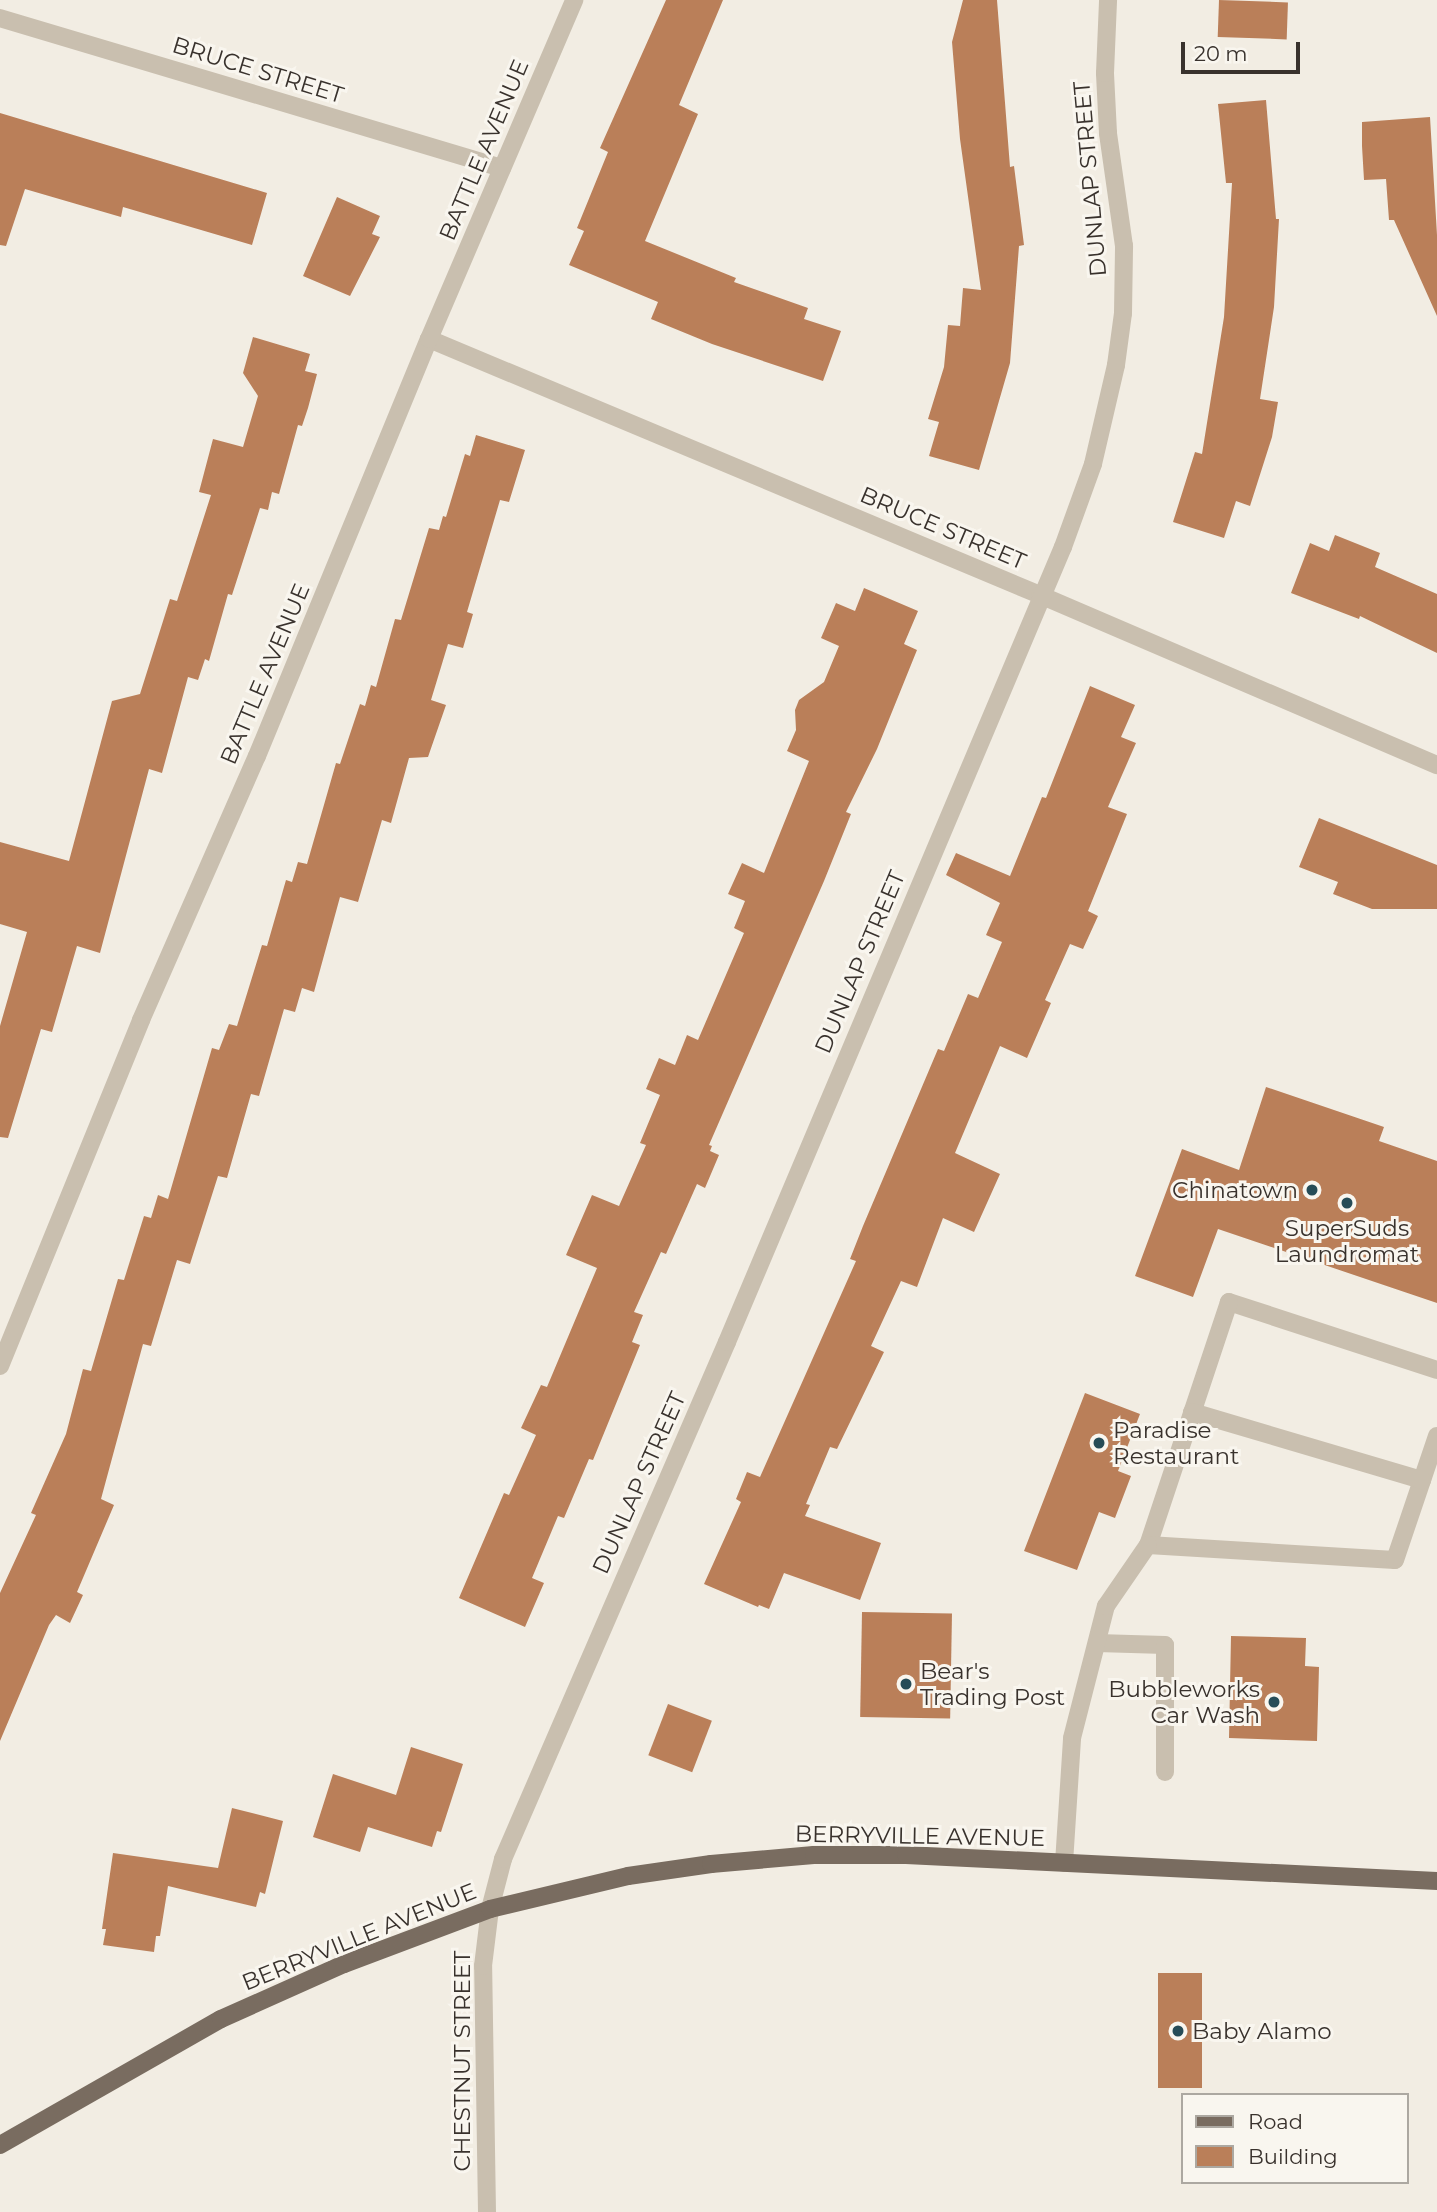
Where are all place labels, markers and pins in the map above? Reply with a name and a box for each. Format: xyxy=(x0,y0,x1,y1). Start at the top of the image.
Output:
place label: Chinatown xyxy=(1172,1176,1298,1204)
marker: Chinatown xyxy=(1304,1182,1320,1198)
marker: SuperSuds Laundromat xyxy=(1339,1195,1355,1211)
place label: SuperSuds Laundromat xyxy=(1275,1214,1419,1268)
place label: Paradise Restaurant xyxy=(1113,1416,1239,1470)
marker: Paradise Restaurant xyxy=(1091,1435,1107,1451)
place label: Bear's Trading Post xyxy=(920,1657,1065,1711)
place label: Bubbleworks Car Wash xyxy=(1108,1675,1260,1729)
marker: Bear's Trading Post xyxy=(898,1676,914,1692)
marker: Bubbleworks Car Wash xyxy=(1266,1694,1282,1710)
place label: Baby Alamo xyxy=(1192,2017,1332,2045)
marker: Baby Alamo xyxy=(1170,2023,1186,2039)

